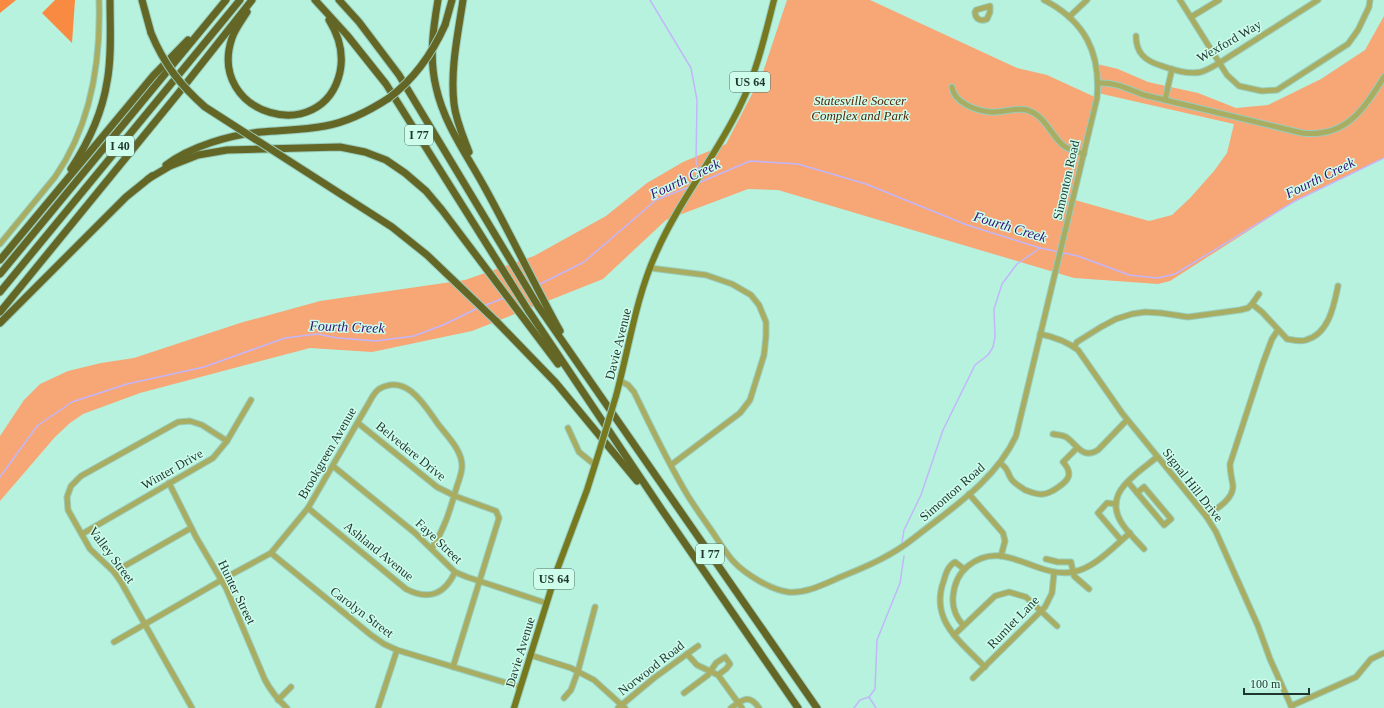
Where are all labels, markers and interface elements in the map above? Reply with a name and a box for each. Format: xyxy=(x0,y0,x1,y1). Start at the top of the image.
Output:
street label: Wexford Way xyxy=(1194,16,1264,65)
road number: US 64 xyxy=(730,72,770,92)
park label: Statesville Soccer Complex and Park xyxy=(811,93,909,123)
road number: I 77 xyxy=(405,125,433,145)
road number: I 40 xyxy=(106,136,134,156)
street label: Simonton Road xyxy=(1050,138,1083,221)
water label: Fourth Creek xyxy=(1282,154,1358,202)
water label: Fourth Creek xyxy=(647,156,723,202)
water label: Fourth Creek xyxy=(971,209,1049,245)
street label: Davie Avenue xyxy=(602,307,634,381)
water label: Fourth Creek xyxy=(308,318,386,336)
street label: Brookgreen Avenue xyxy=(295,404,359,502)
street label: Belvedere Drive xyxy=(373,418,449,484)
street label: Winter Drive xyxy=(139,445,206,493)
street label: Signal Hill Drive xyxy=(1160,445,1227,525)
street label: Simonton Road xyxy=(916,459,988,524)
street label: Faye Street xyxy=(412,515,466,567)
street label: Ashland Avenue xyxy=(341,518,417,584)
street label: Valley Street xyxy=(86,524,138,586)
road number: I 77 xyxy=(696,544,724,564)
street label: Hunter Street xyxy=(215,557,259,627)
road number: US 64 xyxy=(534,569,574,589)
street label: Carolyn Street xyxy=(327,583,397,641)
street label: Rumlet Lane xyxy=(984,592,1042,651)
street label: Davie Avenue xyxy=(502,615,538,689)
street label: Norwood Road xyxy=(615,637,687,698)
scale bar xyxy=(1244,670,1309,696)
text: 100 m xyxy=(1250,677,1281,691)

